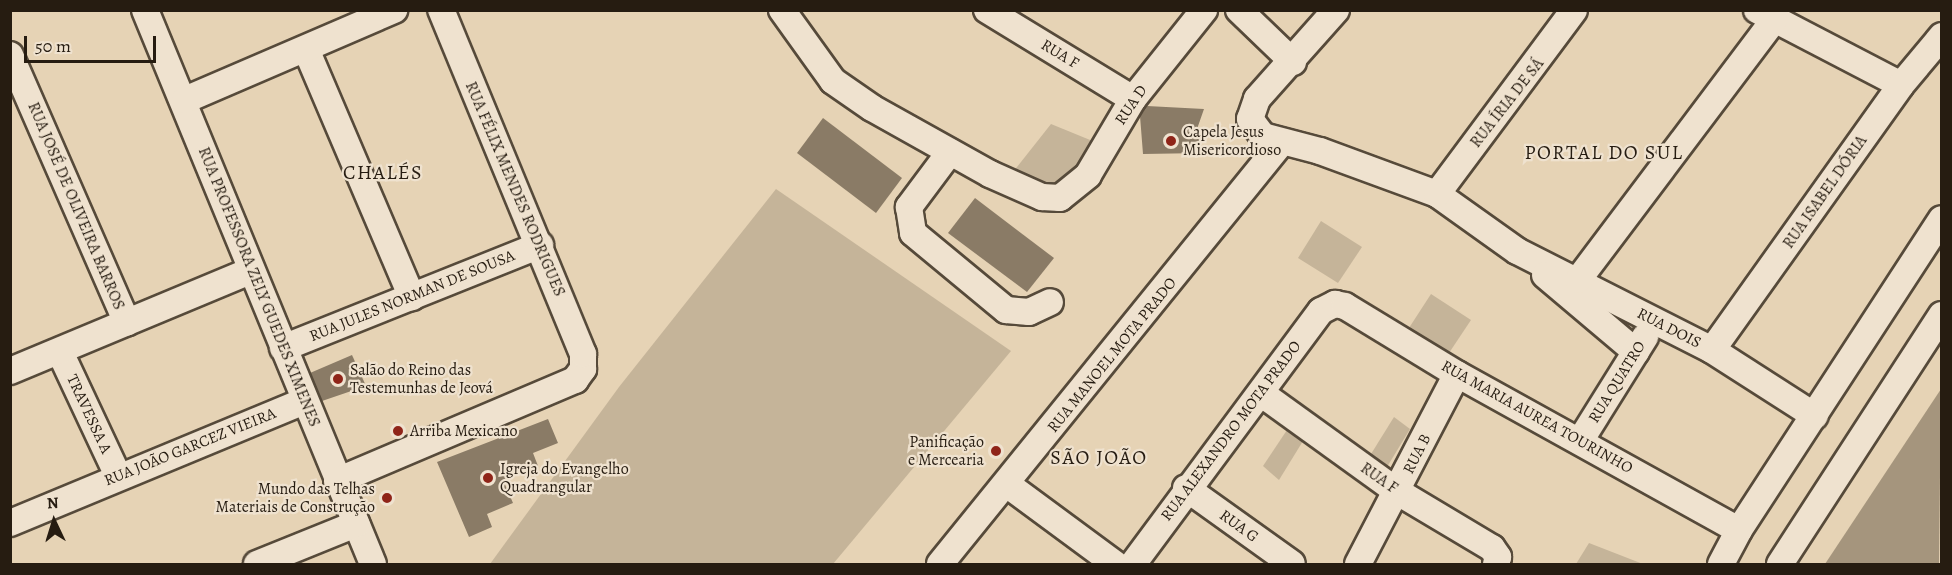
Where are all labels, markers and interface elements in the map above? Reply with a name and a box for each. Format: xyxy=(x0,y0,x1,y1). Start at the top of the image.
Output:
scale bar xyxy=(27,24,159,62)
text: 50 m xyxy=(35,34,71,58)
street label: RUA F xyxy=(1038,35,1082,73)
street label: RUA ÍRIA DE SÁ xyxy=(1466,55,1548,151)
street label: RUA FÉLIX MENDES RODRIGUES xyxy=(461,79,569,299)
street label: RUA D xyxy=(1111,81,1151,129)
street label: RUA JOSÉ DE OLIVEIRA BARROS xyxy=(23,99,129,313)
place label: Capela Jesus Misericordioso xyxy=(1183,122,1281,160)
street label: RUA ISABEL DÓRIA xyxy=(1779,132,1871,252)
marker: Capela Jesus Misericordioso xyxy=(1164,134,1178,148)
district label: PORTAL DO SUL xyxy=(1525,140,1683,164)
street label: RUA PROFESSORA ZELY GUEDES XIMENES xyxy=(194,144,324,430)
district label: CHALÉS xyxy=(343,160,423,184)
street label: RUA JULES NORMAN DE SOUSA xyxy=(307,246,517,346)
street label: RUA MANOEL MOTA PRADO xyxy=(1043,273,1181,437)
street label: RUA DOIS xyxy=(1634,304,1704,352)
street label: RUA ALEXANDRO MOTA PRADO xyxy=(1157,337,1305,525)
street label: RUA QUATRO xyxy=(1584,337,1650,427)
street label: RUA MARIA AUREA TOURINHO xyxy=(1438,356,1636,478)
place label: Salão do Reino das Testemunhas de Jeová xyxy=(350,360,493,398)
street label: TRAVESSA A xyxy=(62,371,116,457)
marker: Salão do Reino das Testemunhas de Jeová xyxy=(331,372,345,386)
street label: RUA JOÃO GARCEZ VIEIRA xyxy=(101,404,279,490)
place label: Arriba Mexicano xyxy=(410,421,518,441)
marker: Arriba Mexicano xyxy=(391,424,405,438)
street label: RUA B xyxy=(1399,431,1435,477)
place label: Panificação e Mercearia xyxy=(908,432,984,470)
marker: Panificação e Mercearia xyxy=(989,444,1003,458)
district label: SÃO JOÃO xyxy=(1050,445,1148,469)
street label: RUA F xyxy=(1357,458,1401,498)
place label: Igreja do Evangelho Quadrangular xyxy=(500,459,629,497)
marker: Igreja do Evangelho Quadrangular xyxy=(481,471,495,485)
place label: Mundo das Telhas Materiais de Construção xyxy=(216,479,375,517)
north arrow xyxy=(24,491,84,551)
marker: Mundo das Telhas Materiais de Construção xyxy=(380,491,394,505)
text: N xyxy=(46,492,59,514)
street label: RUA G xyxy=(1216,505,1262,547)

